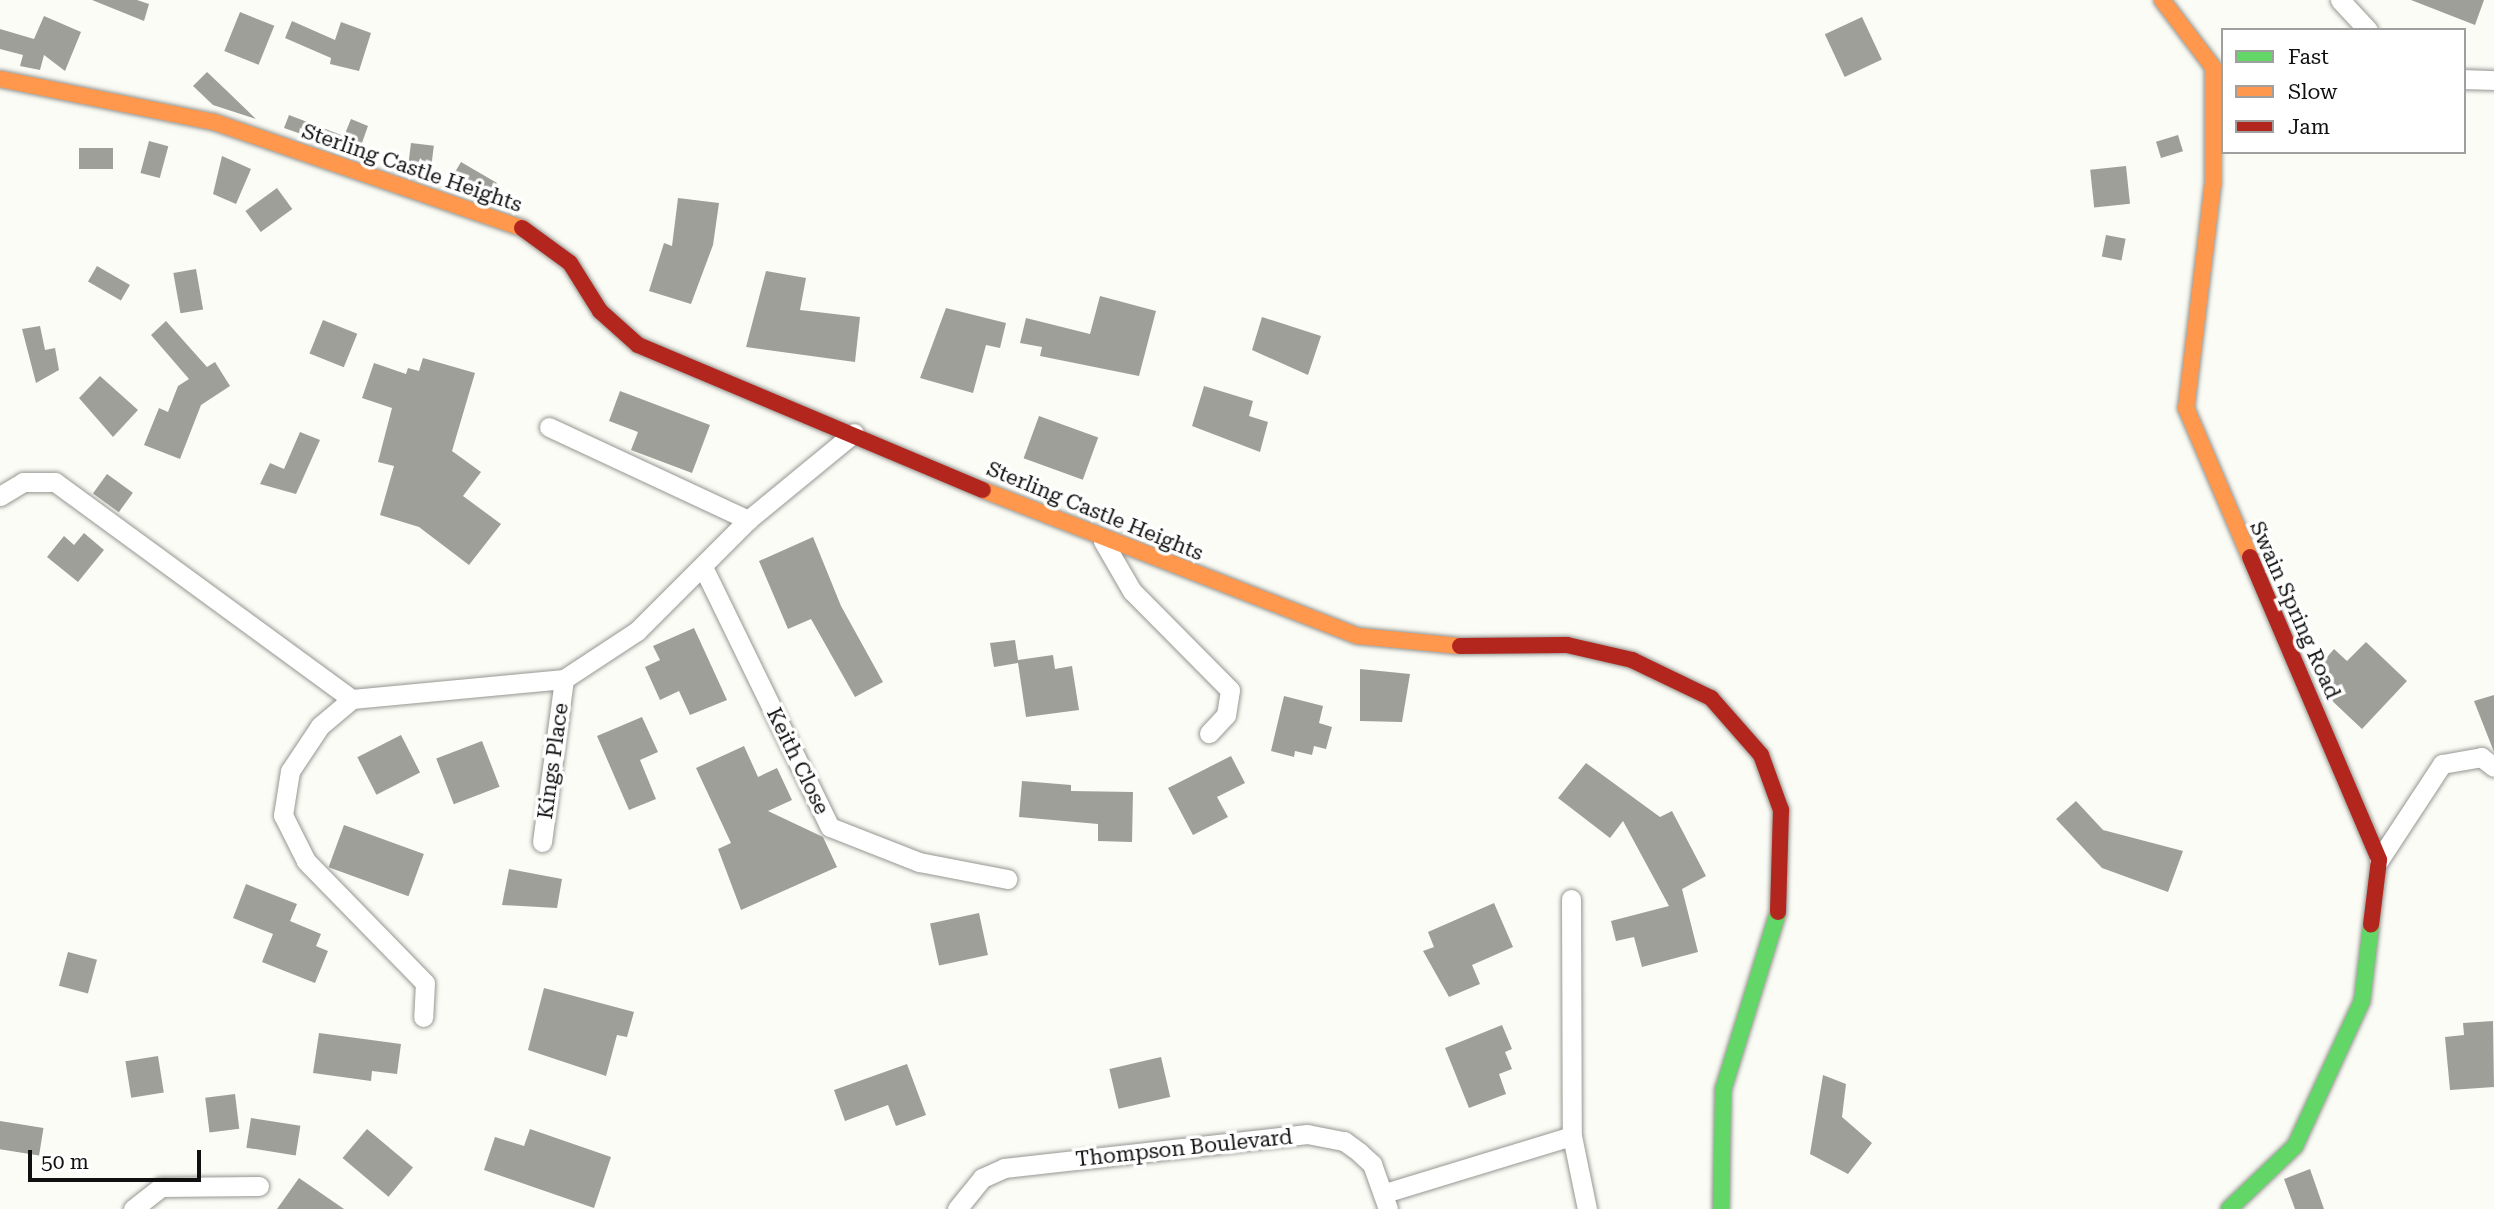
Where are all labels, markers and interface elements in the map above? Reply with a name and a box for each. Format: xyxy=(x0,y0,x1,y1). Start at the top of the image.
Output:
legend xyxy=(2221,28,2466,154)
text: Fast xyxy=(2288,45,2329,69)
text: Slow xyxy=(2288,80,2337,104)
text: Jam xyxy=(2288,115,2330,139)
street label: Sterling Castle Heights xyxy=(299,118,525,218)
street label: Sterling Castle Heights xyxy=(983,456,1207,566)
street label: Swain Spring Road xyxy=(2245,517,2345,703)
street label: Kings Place xyxy=(532,701,574,821)
street label: Keith Close xyxy=(761,704,835,818)
street label: Thompson Boulevard xyxy=(1074,1124,1294,1172)
scale bar xyxy=(32,1136,205,1180)
text: 50 m xyxy=(41,1150,89,1174)

